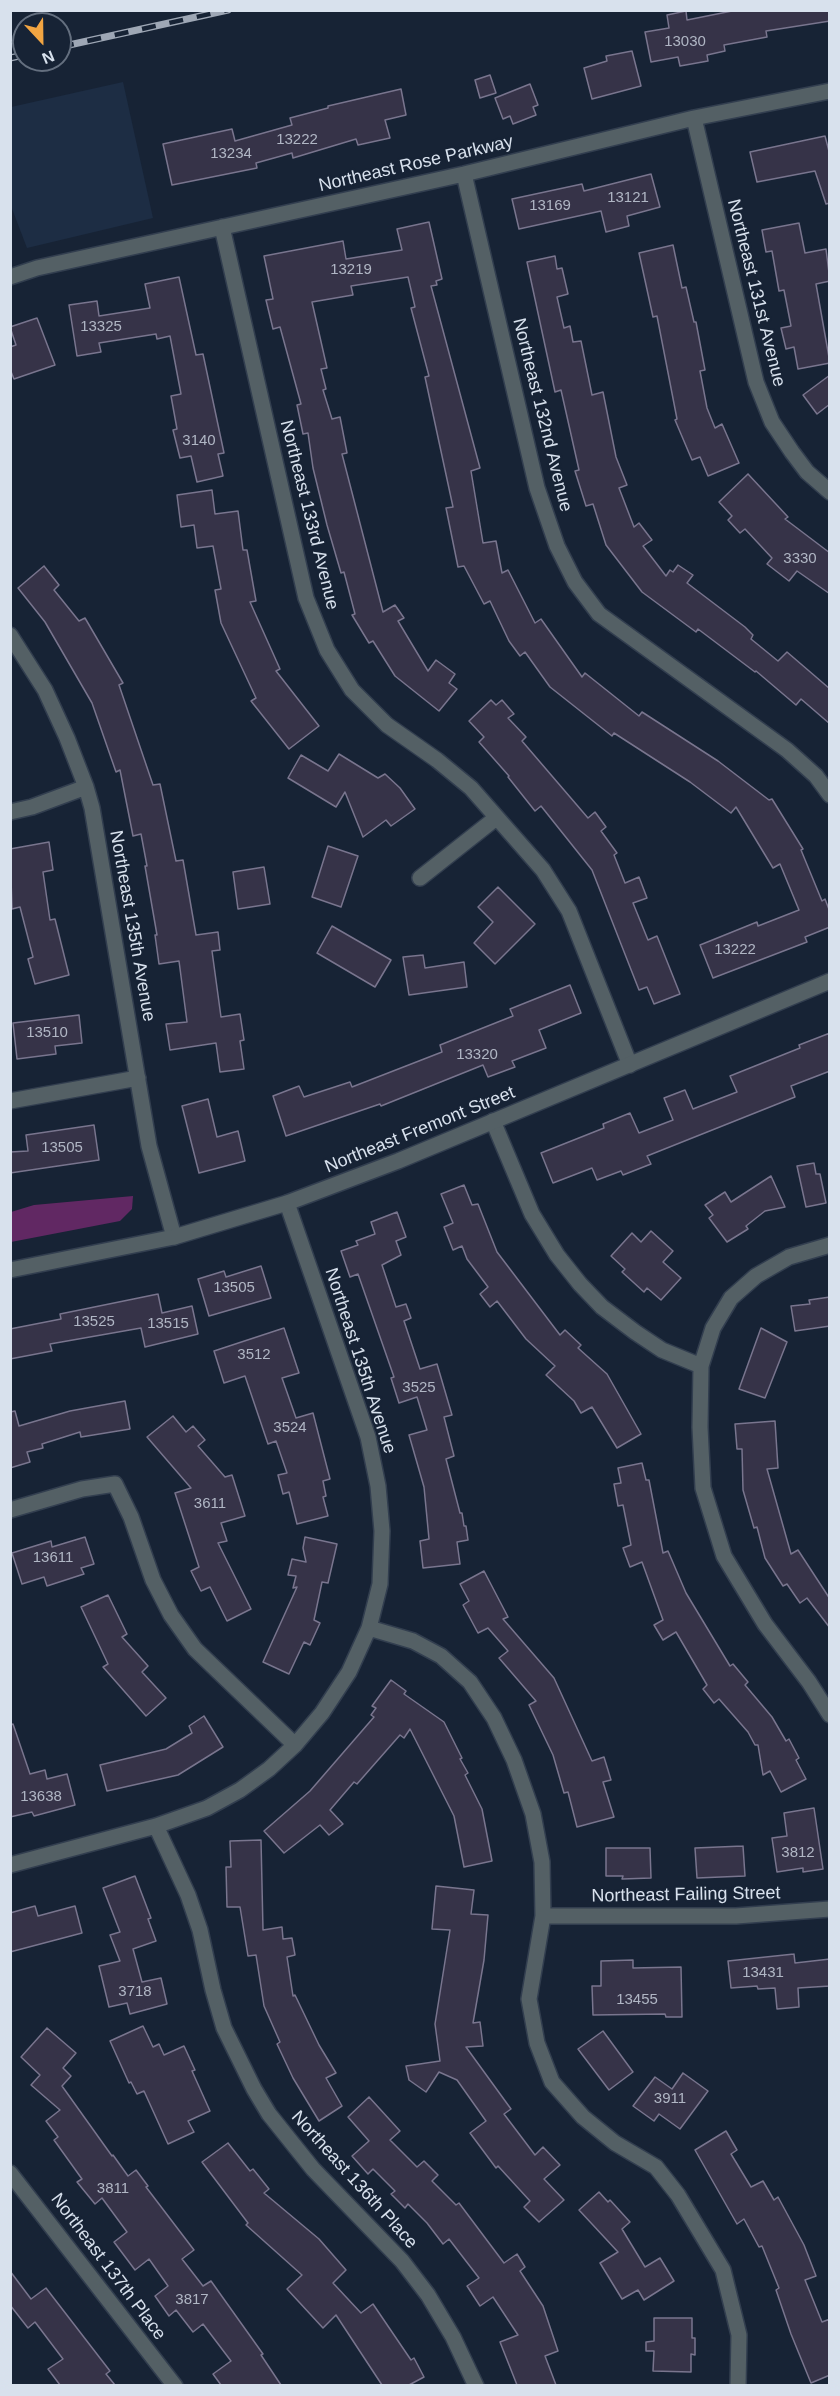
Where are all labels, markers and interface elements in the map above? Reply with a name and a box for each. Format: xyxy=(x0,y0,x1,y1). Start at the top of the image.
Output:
north arrow xyxy=(12,12,72,72)
house number: 13030 xyxy=(664,33,706,51)
text: N xyxy=(40,47,57,67)
house number: 13222 xyxy=(276,131,318,149)
street label: Northeast Rose Parkway xyxy=(317,131,515,197)
house number: 13234 xyxy=(210,145,252,163)
house number: 13121 xyxy=(607,189,649,207)
house number: 13169 xyxy=(529,197,571,215)
street label: Northeast 131st Avenue xyxy=(722,197,790,389)
house number: 13219 xyxy=(330,261,372,279)
street label: Northeast 132nd Avenue xyxy=(507,316,577,514)
house number: 13325 xyxy=(80,318,122,336)
street label: Northeast 133rd Avenue xyxy=(275,418,343,612)
house number: 3140 xyxy=(182,432,216,450)
house number: 3330 xyxy=(783,550,817,568)
street label: Northeast 135th Avenue xyxy=(105,829,159,1023)
house number: 13222 xyxy=(714,941,756,959)
house number: 13510 xyxy=(26,1024,68,1042)
house number: 13320 xyxy=(456,1046,498,1064)
street label: Northeast Fremont Street xyxy=(322,1082,518,1178)
house number: 13505 xyxy=(41,1139,83,1157)
street label: Northeast 135th Avenue xyxy=(320,1266,400,1456)
house number: 13505 xyxy=(213,1279,255,1297)
house number: 13525 xyxy=(73,1313,115,1331)
house number: 13515 xyxy=(147,1315,189,1333)
house number: 3512 xyxy=(237,1346,271,1364)
house number: 3525 xyxy=(402,1379,436,1397)
house number: 3524 xyxy=(273,1419,307,1437)
house number: 3611 xyxy=(194,1495,226,1513)
house number: 13611 xyxy=(33,1549,73,1567)
house number: 13638 xyxy=(20,1788,62,1806)
house number: 3812 xyxy=(781,1844,815,1862)
street label: Northeast Failing Street xyxy=(591,1883,781,1907)
house number: 13431 xyxy=(742,1964,784,1982)
house number: 3718 xyxy=(118,1983,152,2001)
house number: 13455 xyxy=(616,1991,658,2009)
house number: 3911 xyxy=(654,2090,686,2108)
street label: Northeast 136th Place xyxy=(286,2107,422,2253)
house number: 3811 xyxy=(97,2180,129,2198)
street label: Northeast 137th Place xyxy=(46,2189,170,2345)
house number: 3817 xyxy=(175,2291,209,2309)

